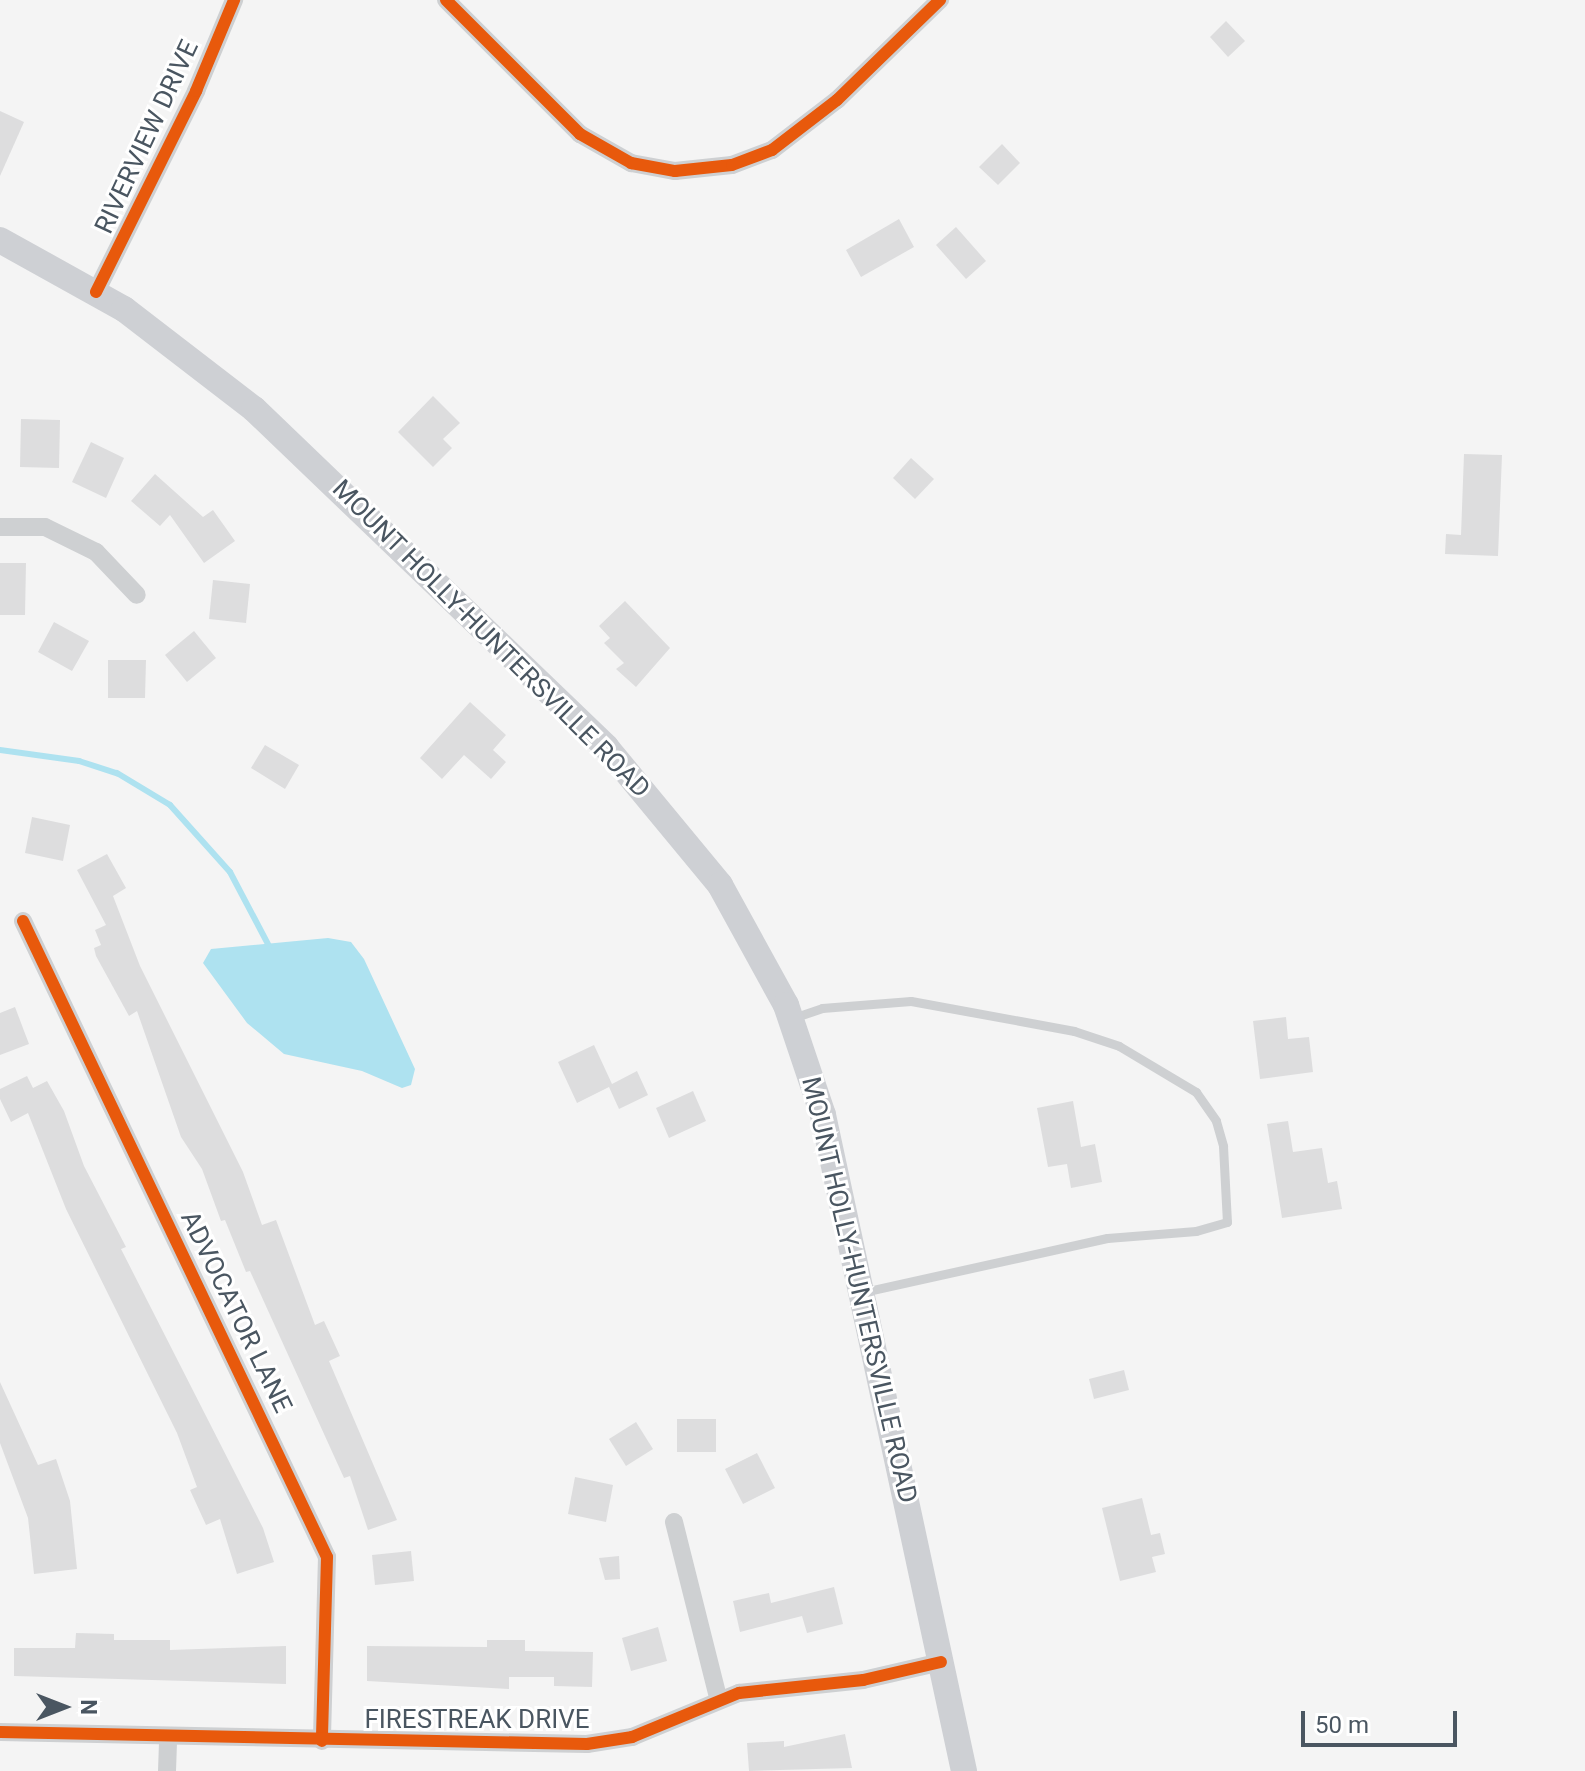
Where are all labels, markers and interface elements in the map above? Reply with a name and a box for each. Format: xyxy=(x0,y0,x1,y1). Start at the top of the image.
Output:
street label: RIVERVIEW DRIVE xyxy=(89,35,205,239)
street label: MOUNT HOLLY-HUNTERSVILLE ROAD xyxy=(325,473,657,805)
street label: MOUNT HOLLY-HUNTERSVILLE ROAD xyxy=(795,1074,923,1506)
street label: ADVOCATOR LANE xyxy=(174,1206,298,1418)
north arrow xyxy=(24,1667,104,1747)
scale bar xyxy=(1305,1695,1461,1745)
text: N xyxy=(76,1699,101,1715)
street label: FIRESTREAK DRIVE xyxy=(364,1704,590,1736)
text: 50 m xyxy=(1315,1711,1369,1739)

